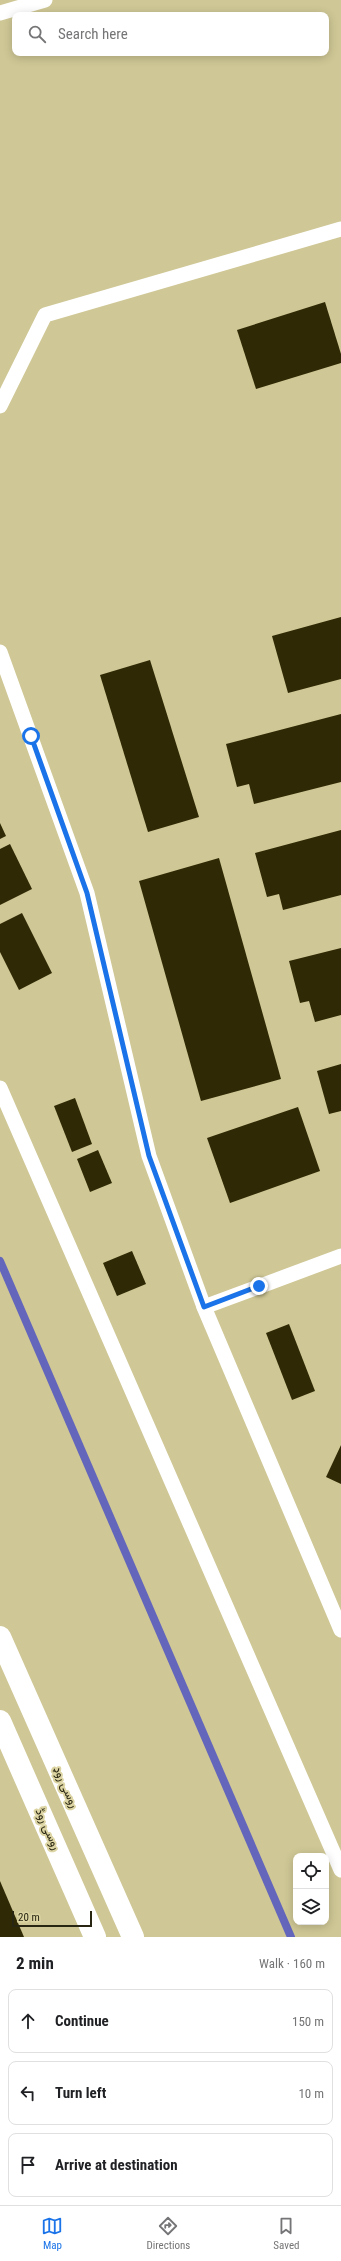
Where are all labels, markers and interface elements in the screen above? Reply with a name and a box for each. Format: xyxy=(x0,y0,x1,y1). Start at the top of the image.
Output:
search box xyxy=(12,12,329,56)
icon: search xyxy=(26,23,48,45)
text: Search here xyxy=(58,25,128,43)
route start xyxy=(22,727,40,745)
route end xyxy=(250,1277,268,1295)
street label: روسی روډ xyxy=(50,1764,81,1810)
street label: روسی روڈ xyxy=(32,1806,63,1852)
map controls xyxy=(293,1853,329,1925)
button: locate xyxy=(293,1853,329,1889)
button: layers xyxy=(293,1889,329,1925)
scale bar xyxy=(12,1909,92,1928)
text: 20 m xyxy=(18,1911,40,1924)
text: 2 min xyxy=(16,1953,54,1973)
text: Walk · 160 m xyxy=(259,1956,325,1971)
icon: ahead xyxy=(17,2010,39,2032)
text: Continue xyxy=(55,2012,109,2030)
text: 150 m xyxy=(292,2014,324,2029)
icon: left xyxy=(17,2082,39,2104)
text: Turn left xyxy=(55,2084,106,2102)
text: 10 m xyxy=(298,2086,324,2101)
icon: arrive xyxy=(17,2154,39,2176)
text: Arrive at destination xyxy=(55,2156,178,2174)
tab: Map xyxy=(41,2215,63,2252)
tab: Directions xyxy=(146,2215,190,2252)
tab: Saved xyxy=(273,2215,300,2252)

